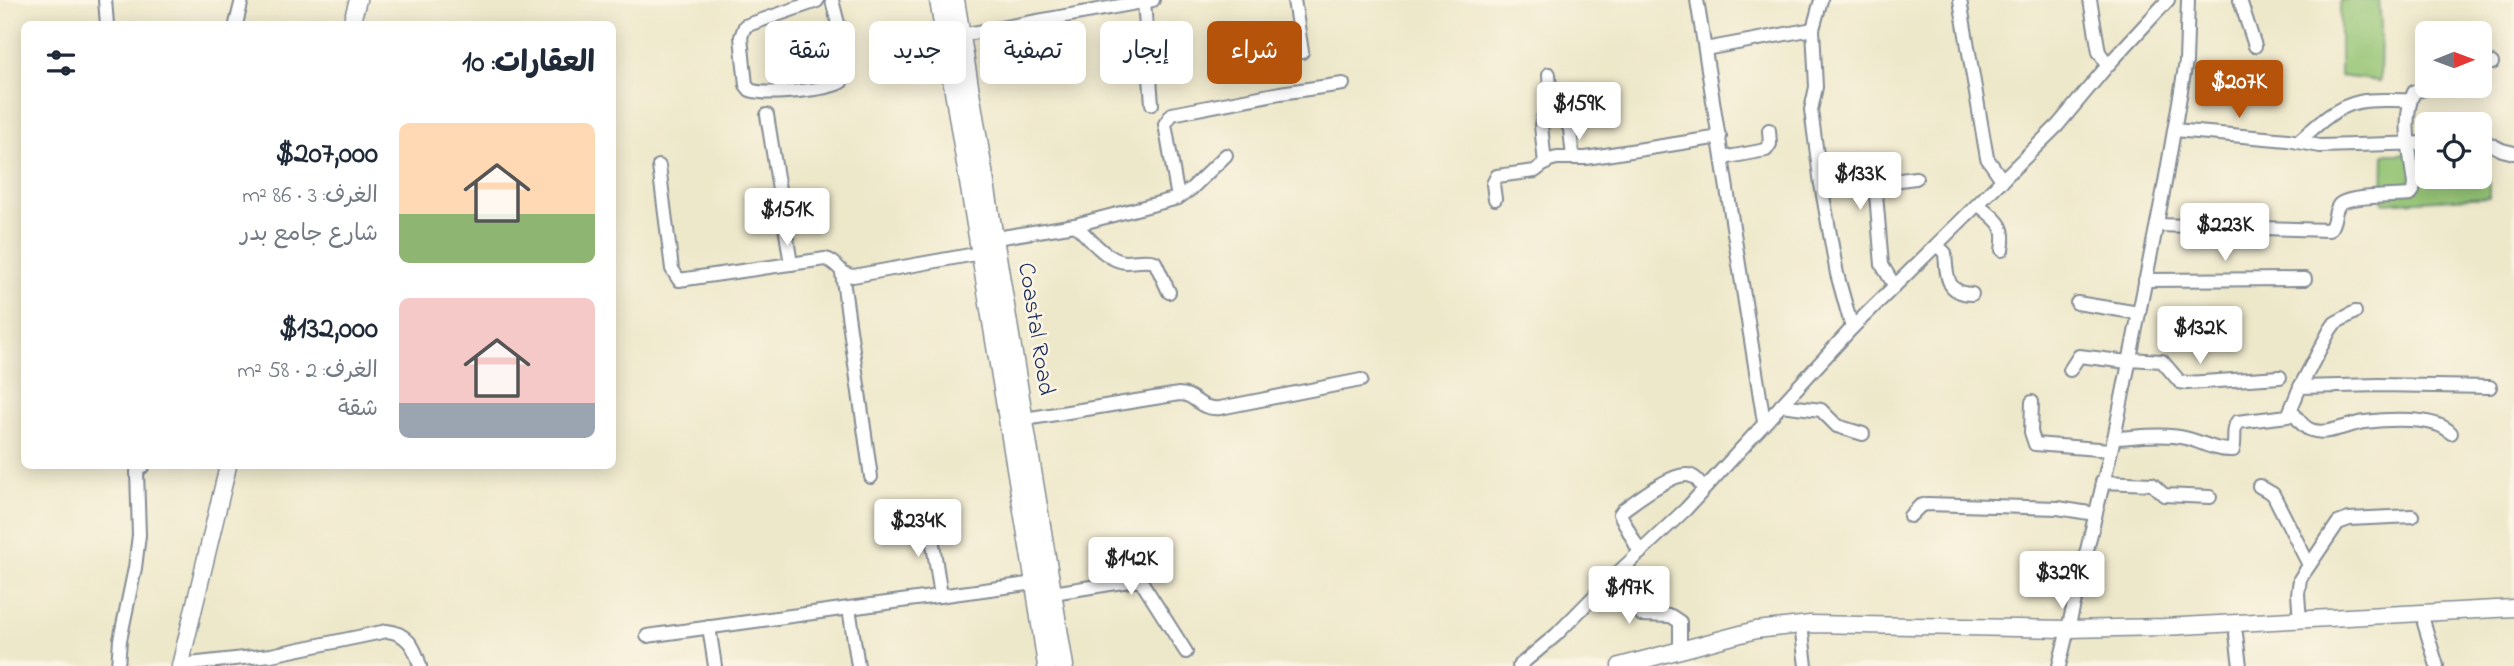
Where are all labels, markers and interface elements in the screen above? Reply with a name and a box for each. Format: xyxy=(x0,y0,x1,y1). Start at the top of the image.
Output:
chip: شقة xyxy=(765,21,855,84)
chip: جديد xyxy=(869,21,966,84)
chip: تصفية xyxy=(980,21,1086,84)
chip: إيجار xyxy=(1100,21,1193,84)
chip: شراء xyxy=(1207,21,1302,84)
north arrow xyxy=(2415,21,2492,98)
map controls xyxy=(2415,21,2492,189)
text: العقارات: 10 xyxy=(462,42,595,86)
icon: filters xyxy=(42,44,80,82)
pin: $207K xyxy=(2190,60,2288,120)
text: $207K xyxy=(2211,66,2267,99)
pin: $159K xyxy=(1530,82,1628,142)
text: $159K xyxy=(1553,88,1605,121)
button: locate xyxy=(2415,112,2492,189)
text: $207,000 xyxy=(276,133,378,177)
icon: home xyxy=(455,151,539,235)
pin: $133K xyxy=(1811,152,1909,212)
text: $133K xyxy=(1834,158,1886,191)
text: الغرف: 3 · 86 m² xyxy=(242,180,378,213)
pin: $151K xyxy=(738,188,836,248)
text: $151K xyxy=(761,194,813,227)
pin: $223K xyxy=(2176,204,2274,263)
text: $223K xyxy=(2196,209,2254,242)
text: شارع جامع بدر xyxy=(241,218,378,251)
street label: Coastal Road xyxy=(1007,260,1063,398)
pin: $132K xyxy=(2151,306,2249,366)
text: $132,000 xyxy=(279,308,378,352)
text: $132K xyxy=(2173,312,2227,345)
icon: home xyxy=(455,326,539,410)
text: الغرف: 2 · 58 m² xyxy=(237,355,378,388)
text: شقة xyxy=(338,393,378,426)
pin: $234K xyxy=(869,500,967,559)
text: $234K xyxy=(890,505,946,538)
pin: $142K xyxy=(1082,538,1180,597)
text: $142K xyxy=(1104,543,1158,576)
pin: $329K xyxy=(2013,552,2111,611)
text: $329K xyxy=(2036,557,2088,590)
pin: $197K xyxy=(1580,566,1678,626)
text: $197K xyxy=(1605,572,1653,605)

